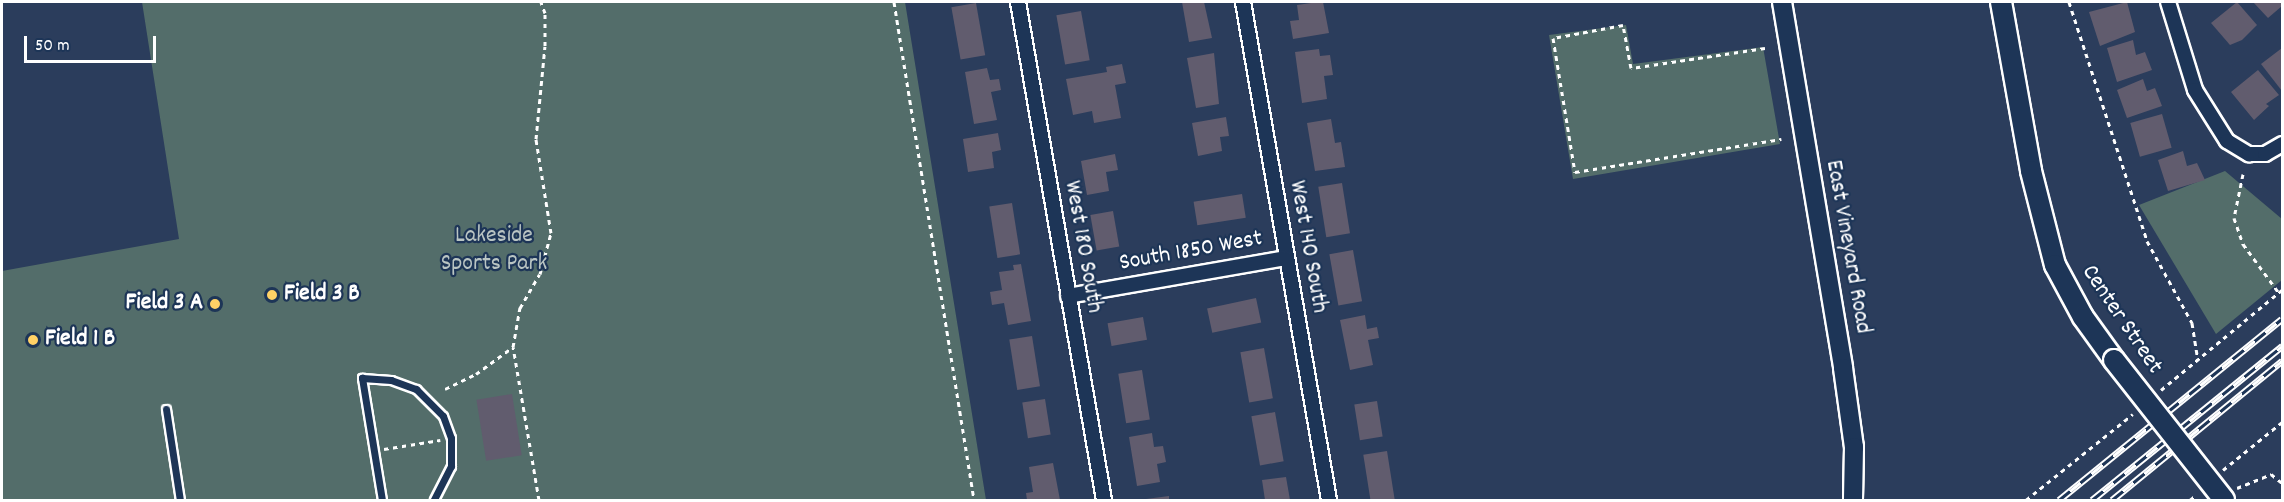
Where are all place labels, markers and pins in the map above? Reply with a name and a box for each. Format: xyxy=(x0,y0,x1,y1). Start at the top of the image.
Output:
place label: Field 3 B xyxy=(284,281,360,309)
marker: Field 3 B xyxy=(265,288,279,302)
place label: Field 3 A xyxy=(126,290,203,318)
marker: Field 3 A xyxy=(208,297,222,311)
place label: Field 1 B xyxy=(45,326,115,354)
marker: Field 1 B xyxy=(26,333,40,347)

